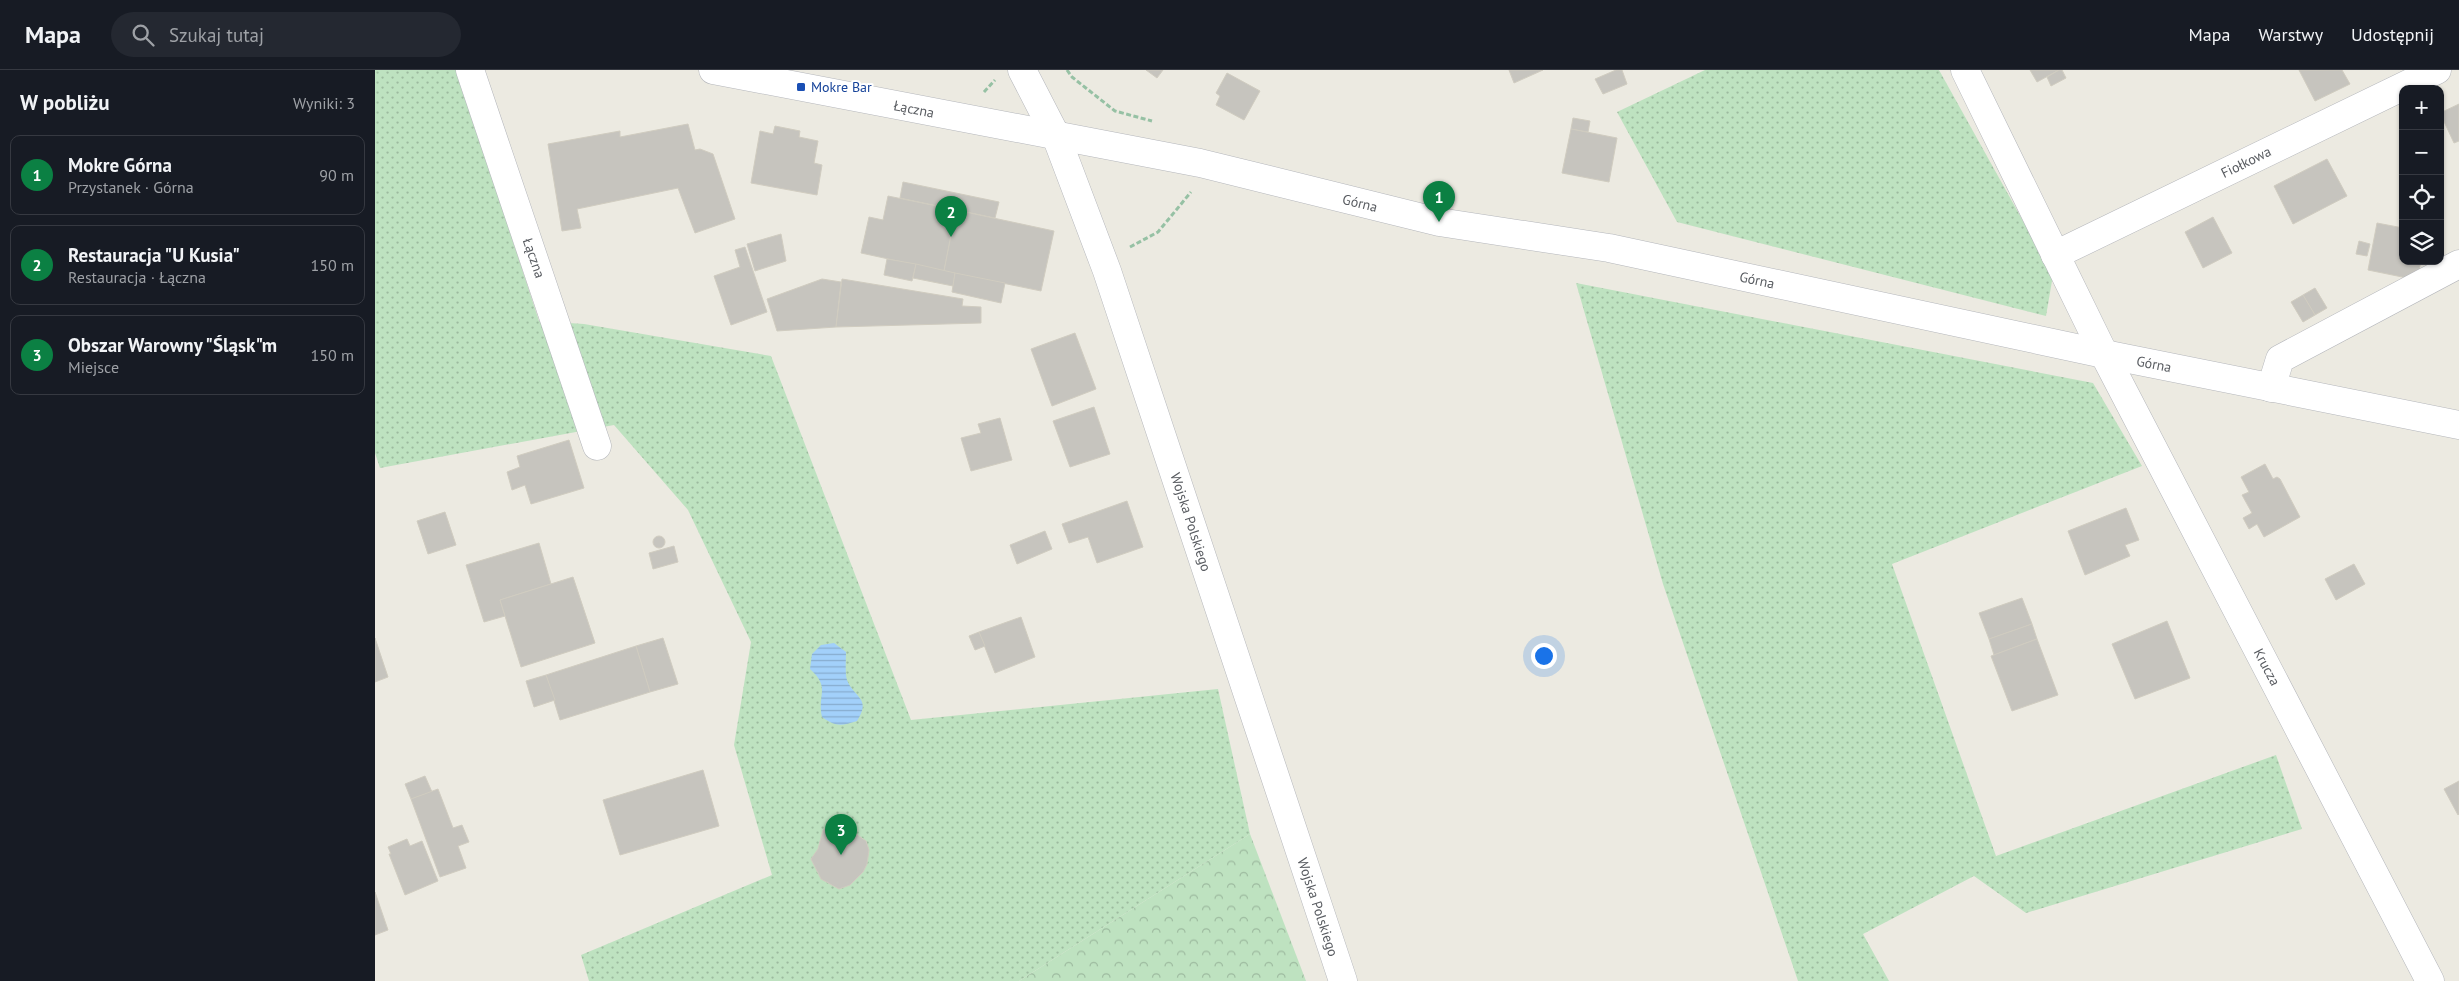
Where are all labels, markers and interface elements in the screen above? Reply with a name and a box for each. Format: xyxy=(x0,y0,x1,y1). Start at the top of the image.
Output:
search box xyxy=(111,12,461,57)
text: Mapa xyxy=(25,19,81,50)
icon: search xyxy=(129,21,157,49)
text: Szukaj tutaj xyxy=(169,23,264,47)
text: Mapa xyxy=(2189,23,2230,46)
text: Warstwy xyxy=(2258,23,2323,46)
text: Udostępnij xyxy=(2351,23,2434,46)
place label: Mokre Bar xyxy=(811,78,872,96)
marker: Mokre Bar xyxy=(795,81,807,93)
map controls xyxy=(2399,85,2444,265)
button: + xyxy=(2399,85,2444,130)
text: W pobliżu xyxy=(20,89,109,116)
text: Wyniki: 3 xyxy=(293,93,355,113)
street label: Łączna xyxy=(892,96,936,122)
button: − xyxy=(2399,130,2444,175)
street label: Fiołkowa xyxy=(2218,142,2274,182)
text: Mokre Górna xyxy=(68,153,172,177)
text: 1 xyxy=(32,165,42,185)
text: 90 m xyxy=(319,165,354,185)
button: locate xyxy=(2399,175,2444,220)
text: Przystanek · Górna xyxy=(68,177,194,197)
pin: 1 xyxy=(1423,181,1455,222)
street label: Górna xyxy=(1341,190,1379,216)
pin: 2 xyxy=(935,196,967,237)
button: layers xyxy=(2399,220,2444,265)
street label: Łączna xyxy=(519,236,549,280)
text: Restauracja "U Kusia" xyxy=(68,243,240,267)
text: 2 xyxy=(32,255,42,275)
text: 150 m xyxy=(311,255,354,275)
text: Restauracja · Łączna xyxy=(68,267,206,287)
street label: Górna xyxy=(1738,268,1776,292)
text: Obszar Warowny "Śląsk"m xyxy=(68,333,277,357)
text: 3 xyxy=(32,345,42,365)
text: 150 m xyxy=(311,345,354,365)
street label: Górna xyxy=(2135,352,2173,376)
text: Miejsce xyxy=(68,357,119,377)
street label: Wojska Polskiego xyxy=(1167,470,1215,574)
your location xyxy=(1531,643,1557,669)
street label: Krucza xyxy=(2250,645,2284,689)
pin: 3 xyxy=(825,814,857,855)
street label: Wojska Polskiego xyxy=(1294,855,1342,959)

